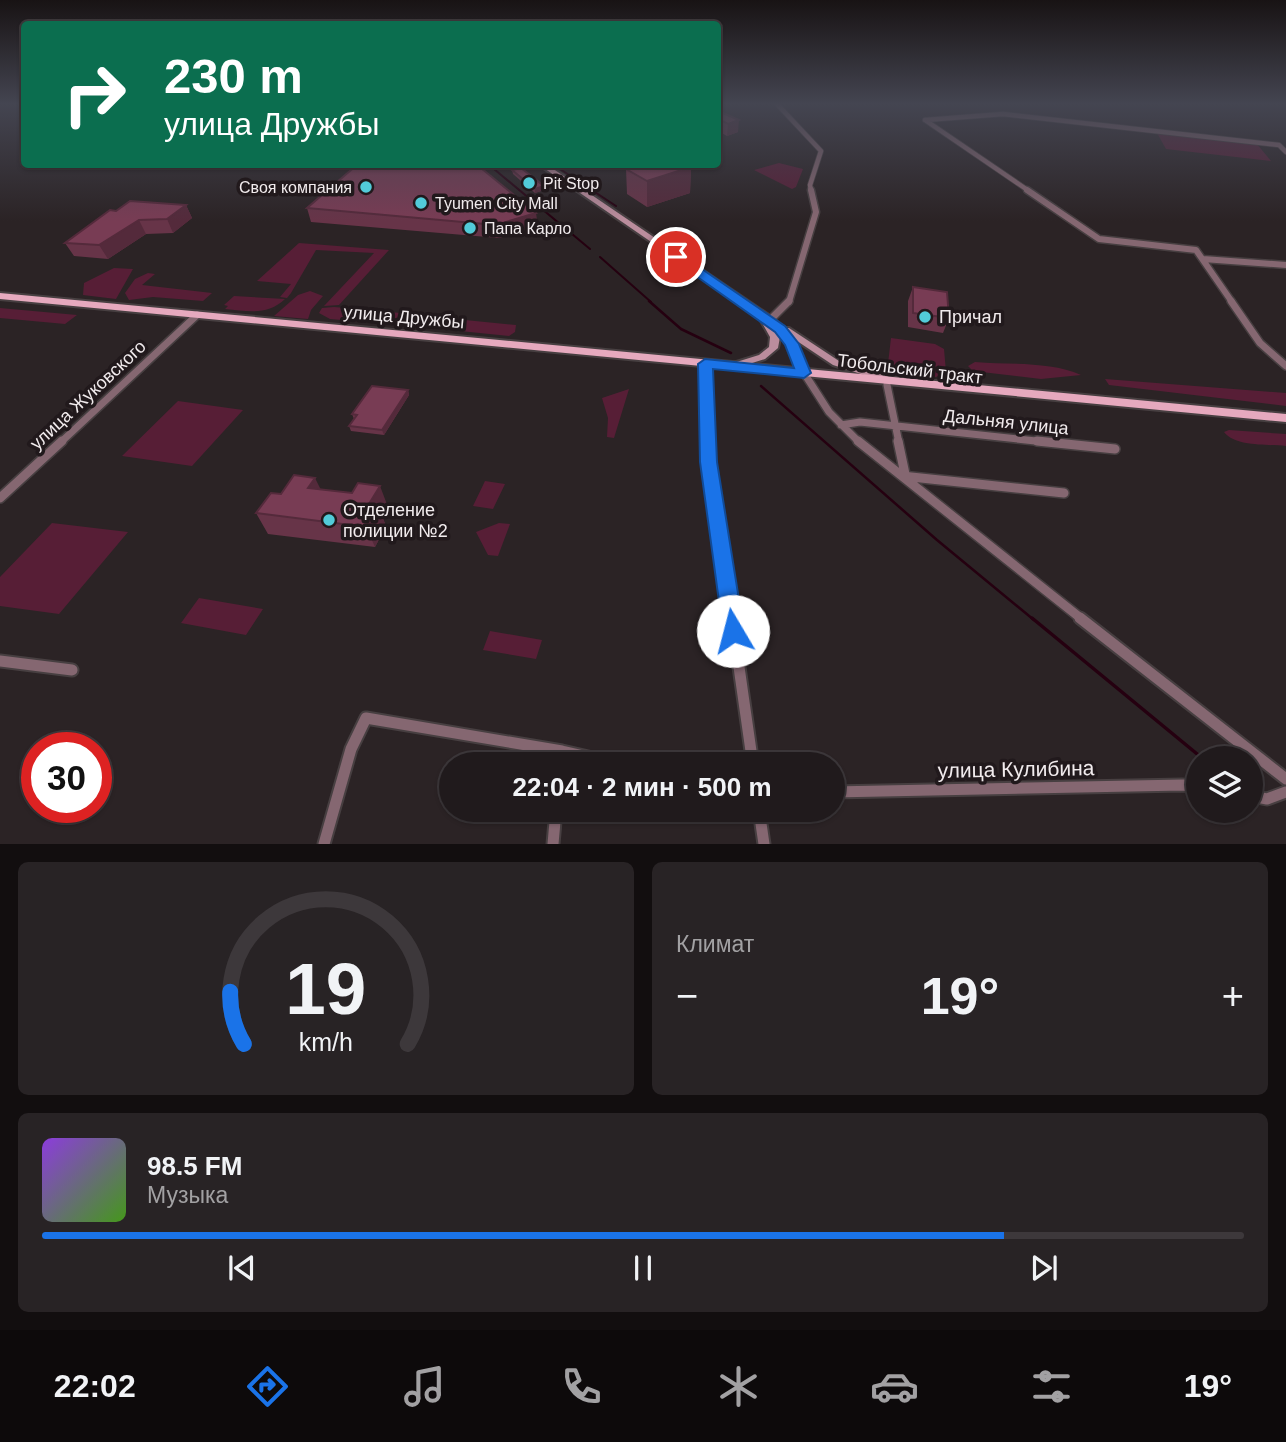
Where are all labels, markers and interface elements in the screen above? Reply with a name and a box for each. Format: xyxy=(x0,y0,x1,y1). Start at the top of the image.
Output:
icon: right xyxy=(49,49,140,140)
text: 230 m xyxy=(164,49,303,103)
text: улица Дружбы xyxy=(164,106,379,142)
marker: Pit Stop xyxy=(521,175,537,191)
place label: Pit Stop xyxy=(543,175,599,192)
place label: Своя компания xyxy=(239,179,352,196)
marker: Своя компания xyxy=(358,179,374,195)
marker: Tyumen City Mall xyxy=(413,195,429,211)
place label: Tyumen City Mall xyxy=(435,195,558,212)
marker: Папа Карло xyxy=(462,220,478,236)
place label: Папа Карло xyxy=(484,220,571,237)
pin xyxy=(646,227,706,287)
icon: arrive xyxy=(657,238,695,276)
street label: улица Дружбы xyxy=(343,302,465,332)
place label: Причал xyxy=(939,307,1002,327)
marker: Причал xyxy=(917,309,933,325)
street label: улица Жуковского xyxy=(26,336,150,454)
street label: Тобольский тракт xyxy=(836,350,984,388)
street label: Дальняя улица xyxy=(942,405,1071,439)
place label: Отделение полиции №2 xyxy=(343,500,448,541)
marker: Отделение полиции №2 xyxy=(321,512,337,528)
position arrow xyxy=(696,594,770,668)
speed limit sign: 30 xyxy=(21,732,112,823)
map controls xyxy=(1186,746,1263,823)
button: layers xyxy=(1186,746,1263,823)
street label: улица Кулибина xyxy=(937,756,1095,782)
text: 22:04 · 2 мин · 500 m xyxy=(512,772,772,802)
text: Климат xyxy=(676,931,754,957)
text: 19 xyxy=(286,949,366,1030)
text: 19° xyxy=(921,967,999,1025)
text: − xyxy=(676,975,698,1017)
text: + xyxy=(1222,975,1244,1017)
text: km/h xyxy=(299,1028,353,1056)
text: 98.5 FM xyxy=(147,1151,242,1181)
text: Музыка xyxy=(147,1182,228,1208)
icon: previous xyxy=(223,1249,261,1287)
icon: pause xyxy=(624,1249,662,1287)
icon: next xyxy=(1025,1249,1063,1287)
icon: directions xyxy=(243,1362,292,1411)
icon: music xyxy=(400,1362,449,1411)
icon: phone xyxy=(557,1362,606,1411)
icon: climate xyxy=(714,1362,763,1411)
icon: car xyxy=(870,1362,919,1411)
icon: filters xyxy=(1027,1362,1076,1411)
text: 22:02 xyxy=(54,1368,136,1404)
text: 19° xyxy=(1184,1368,1232,1404)

